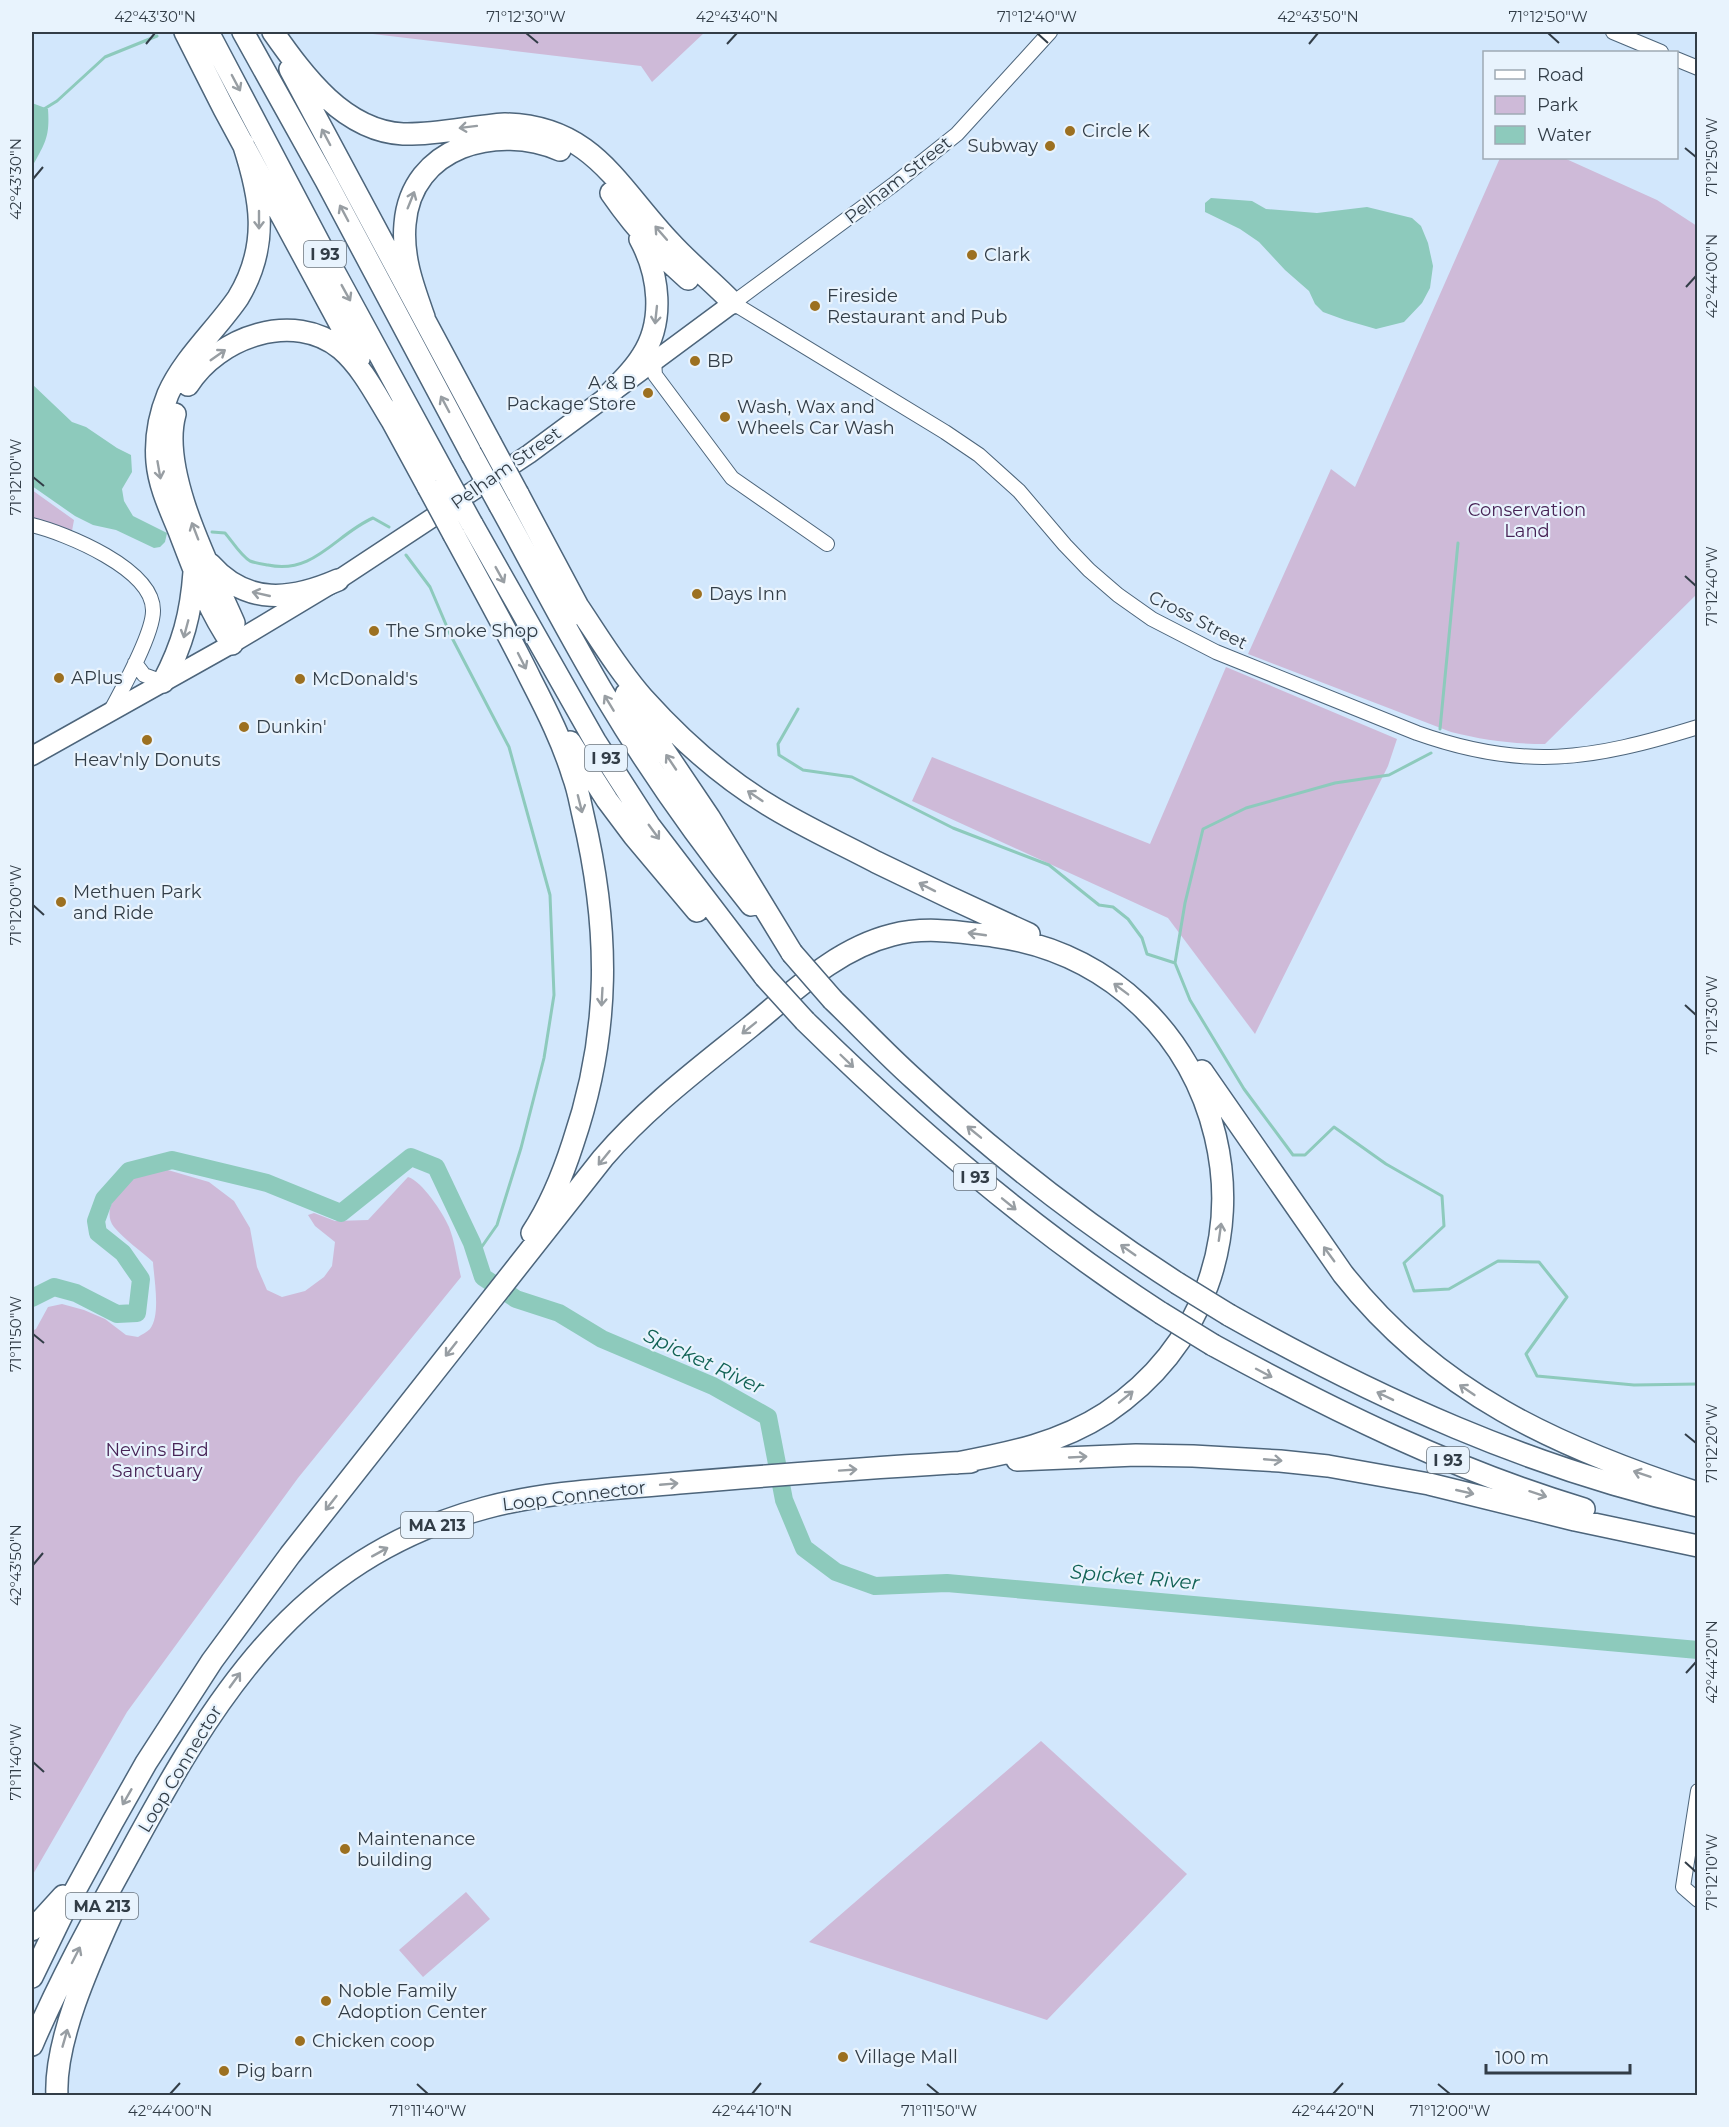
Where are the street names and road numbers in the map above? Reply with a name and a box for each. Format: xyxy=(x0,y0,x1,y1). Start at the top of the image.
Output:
street label: Pelham Street xyxy=(840,131,956,229)
road number: I 93 xyxy=(304,241,346,267)
street label: Pelham Street xyxy=(447,422,565,514)
street label: Cross Street xyxy=(1145,586,1251,654)
road number: I 93 xyxy=(585,745,627,771)
road number: I 93 xyxy=(954,1164,996,1190)
road number: I 93 xyxy=(1427,1447,1469,1473)
street label: Loop Connector xyxy=(501,1476,647,1516)
road number: MA 213 xyxy=(401,1512,473,1538)
street label: Loop Connector xyxy=(133,1701,227,1837)
road number: MA 213 xyxy=(66,1893,138,1919)

